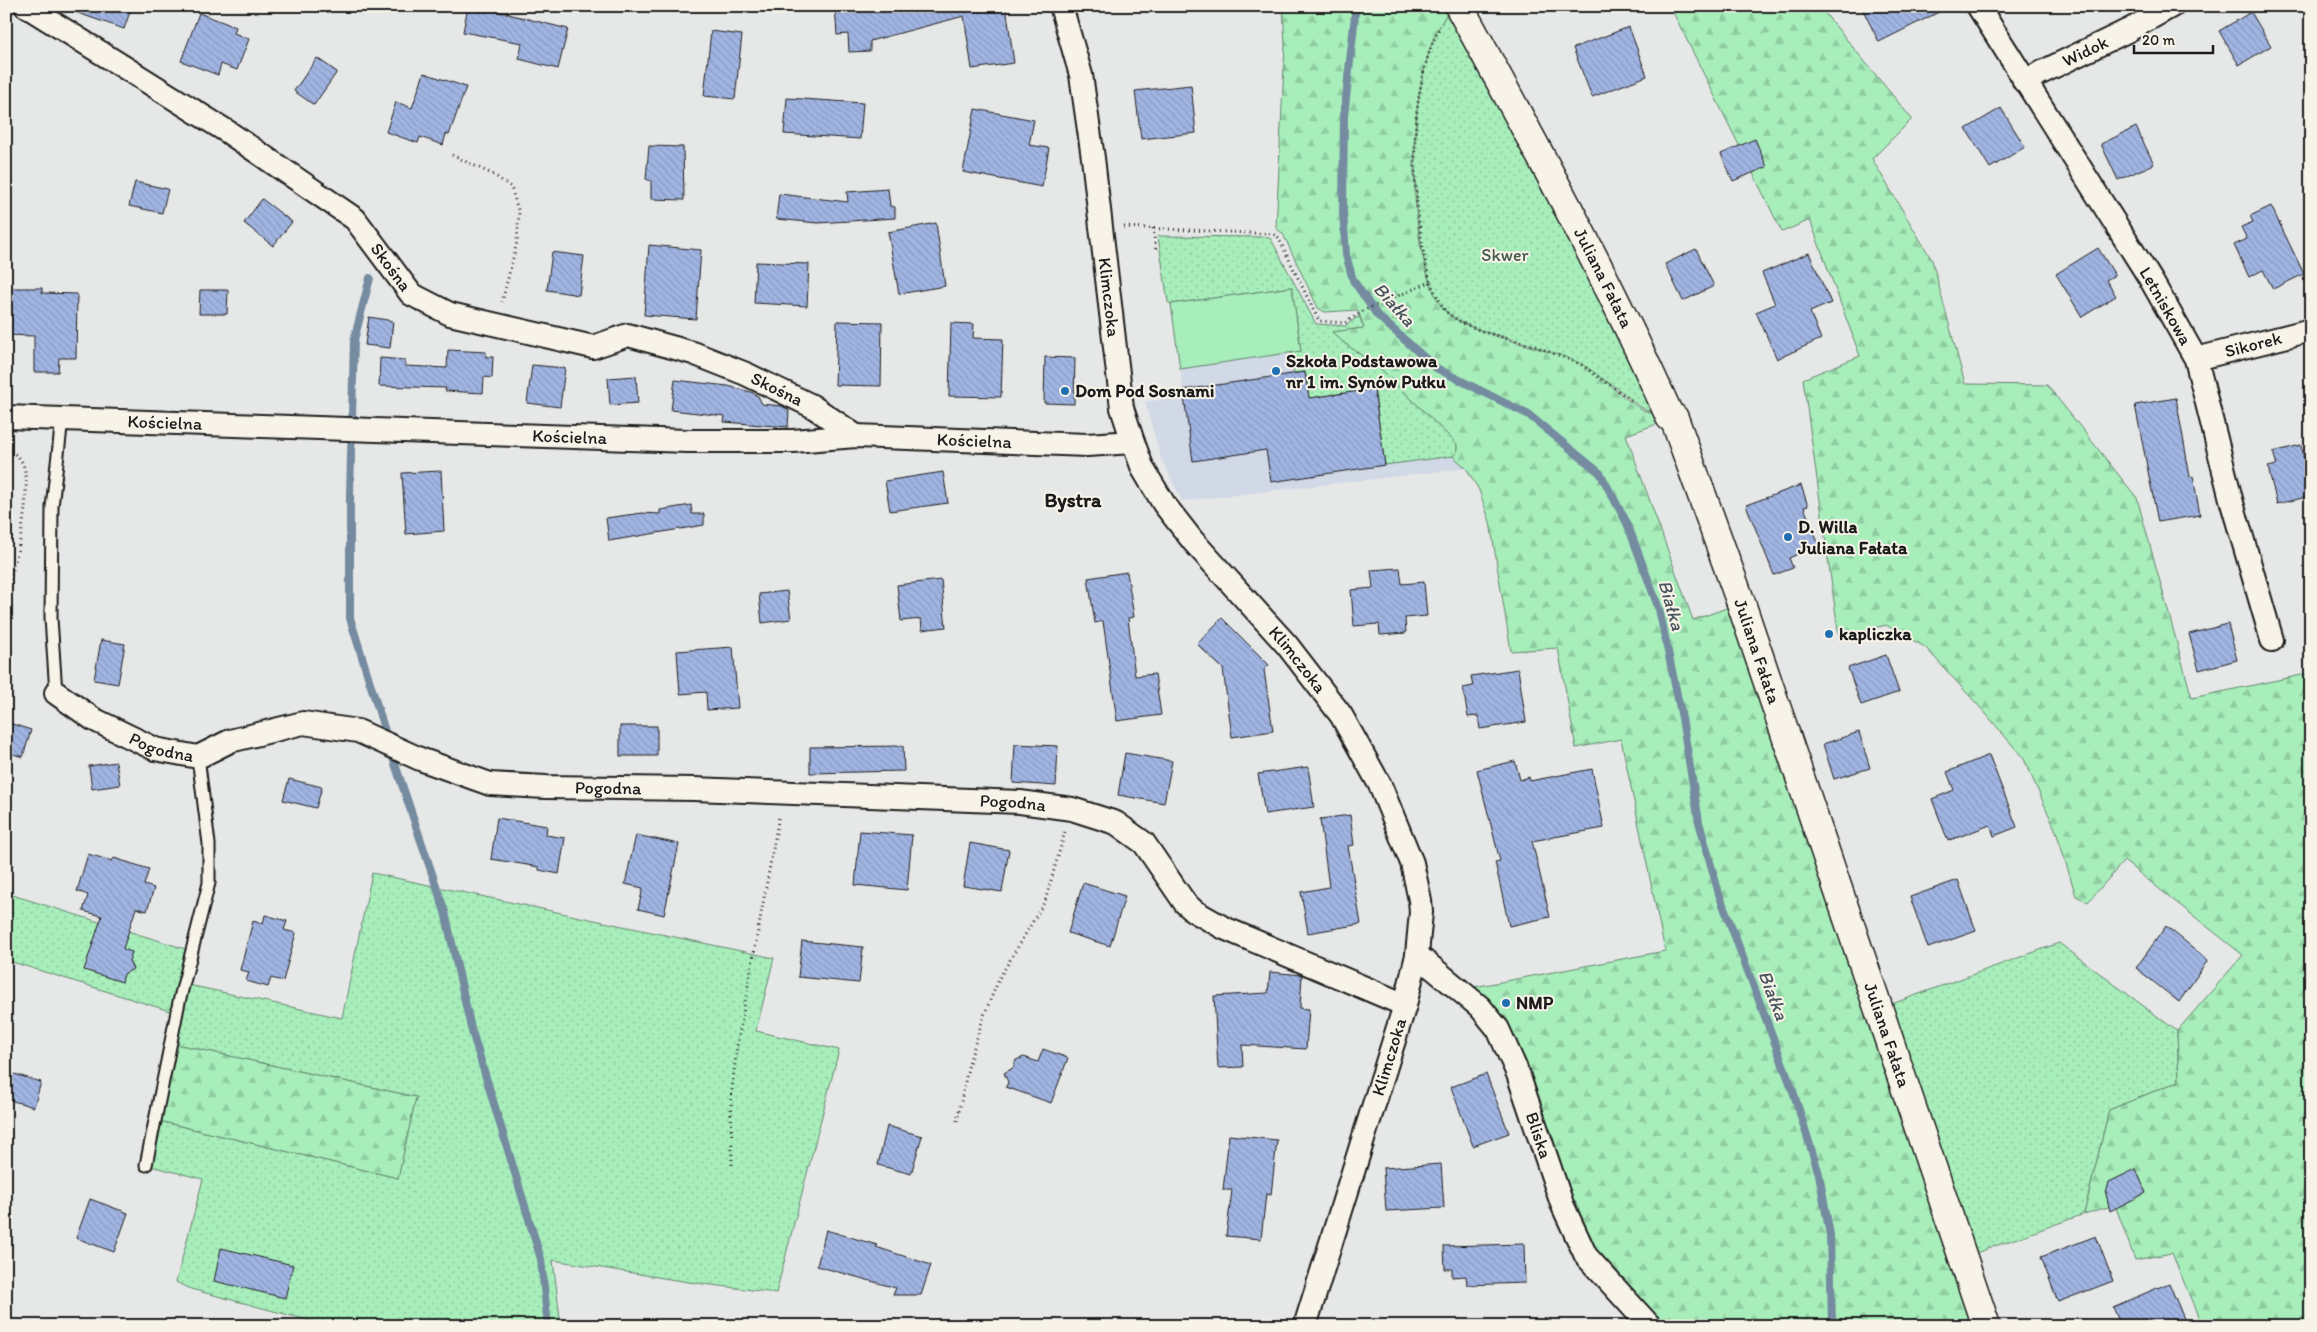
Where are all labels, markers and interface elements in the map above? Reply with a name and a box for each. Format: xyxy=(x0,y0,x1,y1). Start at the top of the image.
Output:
scale bar xyxy=(2134,22,2213,54)
street label: Widok xyxy=(2059,31,2112,72)
text: 20 m xyxy=(2142,31,2176,49)
street label: Juliana Fałata xyxy=(1569,224,1638,332)
street label: Skośna xyxy=(366,238,416,296)
park label: Skwer xyxy=(1481,244,1530,266)
street label: Klimczoka xyxy=(1094,256,1125,339)
street label: Letniskowa xyxy=(2134,263,2197,350)
water label: Białka xyxy=(1369,277,1421,331)
street label: Sikorek xyxy=(2222,327,2285,362)
place label: Szkoła Podstawowa nr 1 im. Synów Pułku xyxy=(1285,350,1446,393)
marker: Szkoła Podstawowa nr 1 im. Synów Pułku xyxy=(1270,365,1282,377)
street label: Skośna xyxy=(747,367,807,411)
place label: Dom Pod Sosnami xyxy=(1075,380,1214,402)
marker: Dom Pod Sosnami xyxy=(1059,385,1071,397)
street label: Kościelna xyxy=(127,410,203,435)
street label: Kościelna xyxy=(532,425,608,449)
street label: Kościelna xyxy=(936,428,1013,453)
district label: Bystra xyxy=(1045,488,1102,513)
place label: D. Willa Juliana Fałata xyxy=(1797,516,1908,559)
marker: D. Willa Juliana Fałata xyxy=(1782,531,1794,543)
water label: Białka xyxy=(1653,577,1690,633)
street label: Juliana Fałata xyxy=(1729,596,1786,707)
street label: Klimczoka xyxy=(1264,621,1332,698)
place label: kapliczka xyxy=(1839,623,1912,645)
marker: kapliczka xyxy=(1823,628,1835,640)
street label: Pogodna xyxy=(126,727,196,767)
street label: Pogodna xyxy=(575,776,642,799)
street label: Pogodna xyxy=(979,789,1048,816)
water label: Białka xyxy=(1754,967,1794,1024)
street label: Juliana Fałata xyxy=(1859,979,1916,1091)
place label: NMP xyxy=(1516,992,1554,1014)
marker: NMP xyxy=(1500,997,1512,1009)
street label: Klimczoka xyxy=(1367,1015,1411,1099)
street label: Bliska xyxy=(1521,1109,1557,1161)

